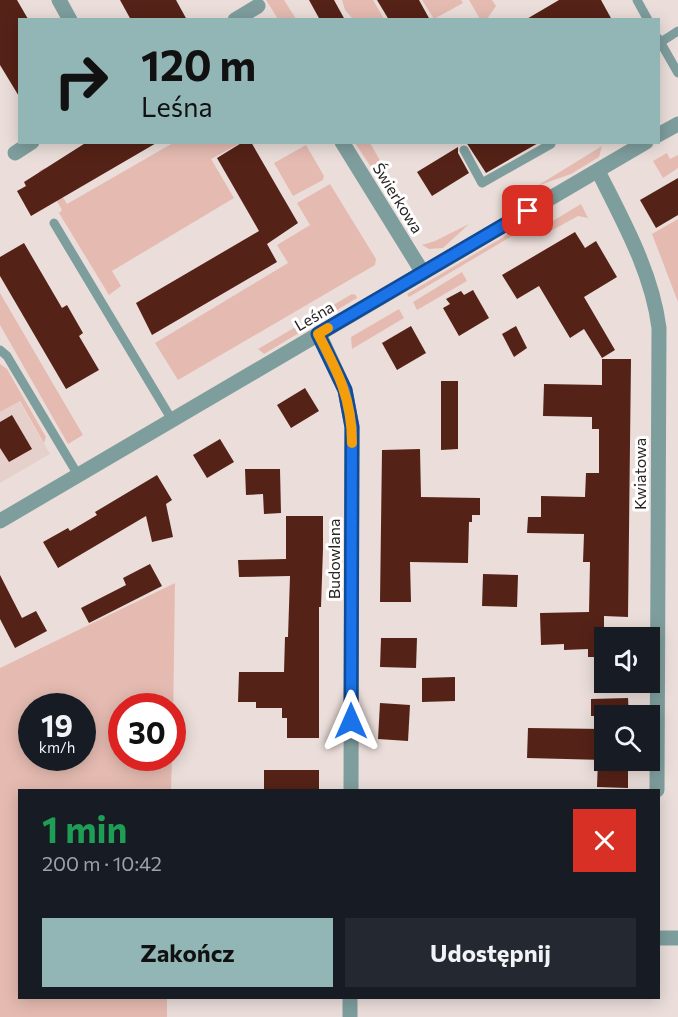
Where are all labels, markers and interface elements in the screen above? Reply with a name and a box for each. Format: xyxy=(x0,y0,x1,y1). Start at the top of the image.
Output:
text: 120 m xyxy=(141,38,256,90)
icon: right xyxy=(42,42,120,120)
text: Leśna xyxy=(141,90,213,123)
street label: Świerkowa xyxy=(369,159,428,236)
pin xyxy=(502,185,553,236)
icon: arrive xyxy=(511,194,544,227)
street label: Leśna xyxy=(291,297,337,334)
street label: Kwiatowa xyxy=(630,438,649,510)
street label: Budowlana xyxy=(324,519,343,599)
map controls xyxy=(594,627,660,771)
button: sound xyxy=(594,627,660,693)
position arrow xyxy=(319,689,383,753)
speed limit sign: 30 xyxy=(108,693,186,771)
button: search xyxy=(594,705,660,771)
text: 19 xyxy=(41,706,73,743)
text: km/h xyxy=(39,738,75,756)
text: 1 min xyxy=(42,806,127,850)
button: close xyxy=(573,809,636,872)
text: 200 m · 10:42 xyxy=(42,851,162,875)
button: Zakończ xyxy=(42,918,333,987)
button: Udostępnij xyxy=(345,918,636,987)

